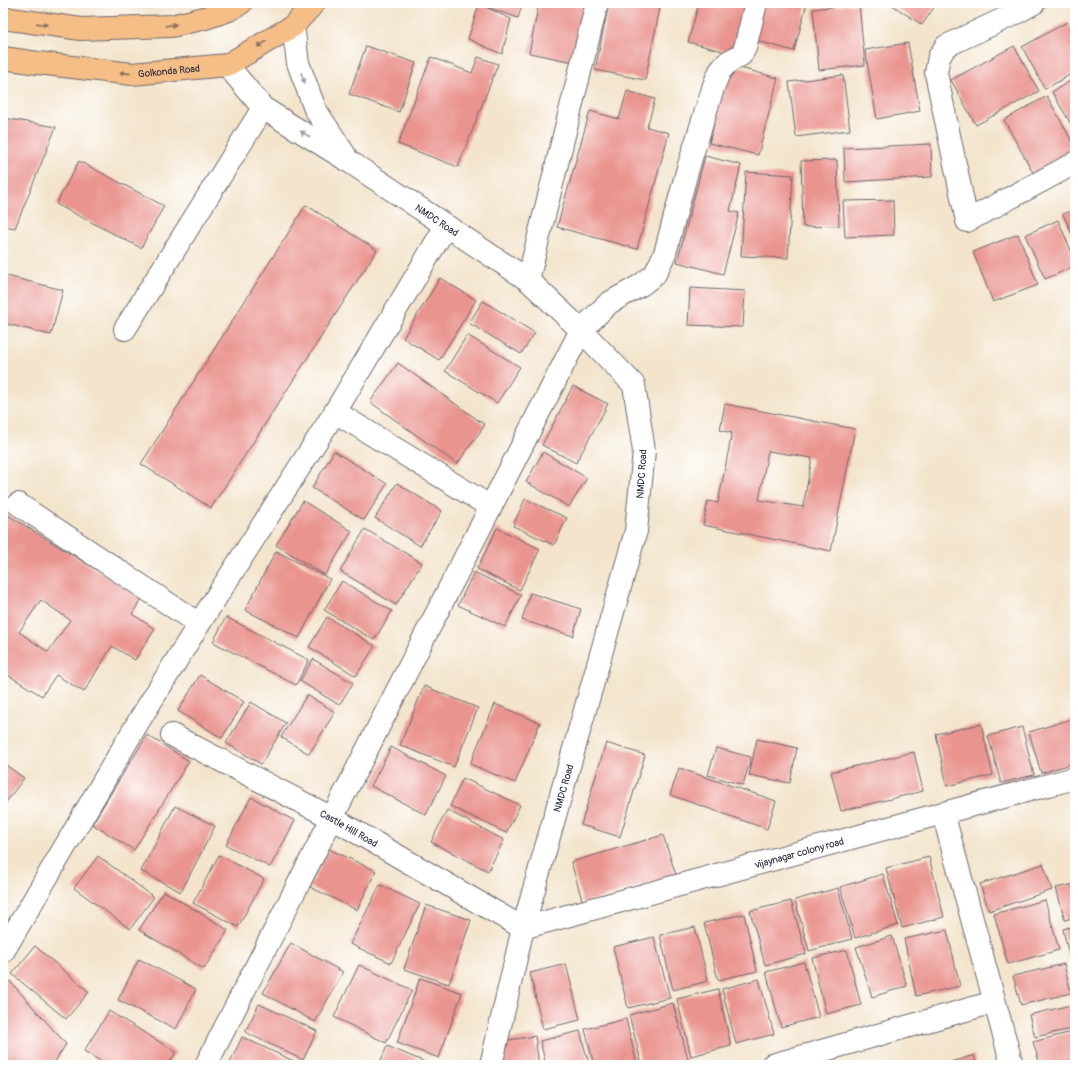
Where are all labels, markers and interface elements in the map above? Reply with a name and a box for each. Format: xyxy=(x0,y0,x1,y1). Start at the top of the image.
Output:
one-way arrow xyxy=(36,20,48,27)
one-way arrow xyxy=(165,22,177,28)
one-way arrow xyxy=(256,41,268,48)
street label: Golkonda Road xyxy=(138,63,200,80)
one-way arrow xyxy=(119,70,131,76)
one-way arrow xyxy=(301,72,307,84)
one-way arrow xyxy=(300,130,310,138)
street label: NMDC Road xyxy=(413,202,461,239)
street label: NMDC Road xyxy=(634,449,650,499)
street label: NMDC Road xyxy=(551,763,577,814)
street label: Castle Hill Road xyxy=(318,808,380,850)
street label: vijaynagar colony road xyxy=(753,835,845,872)

